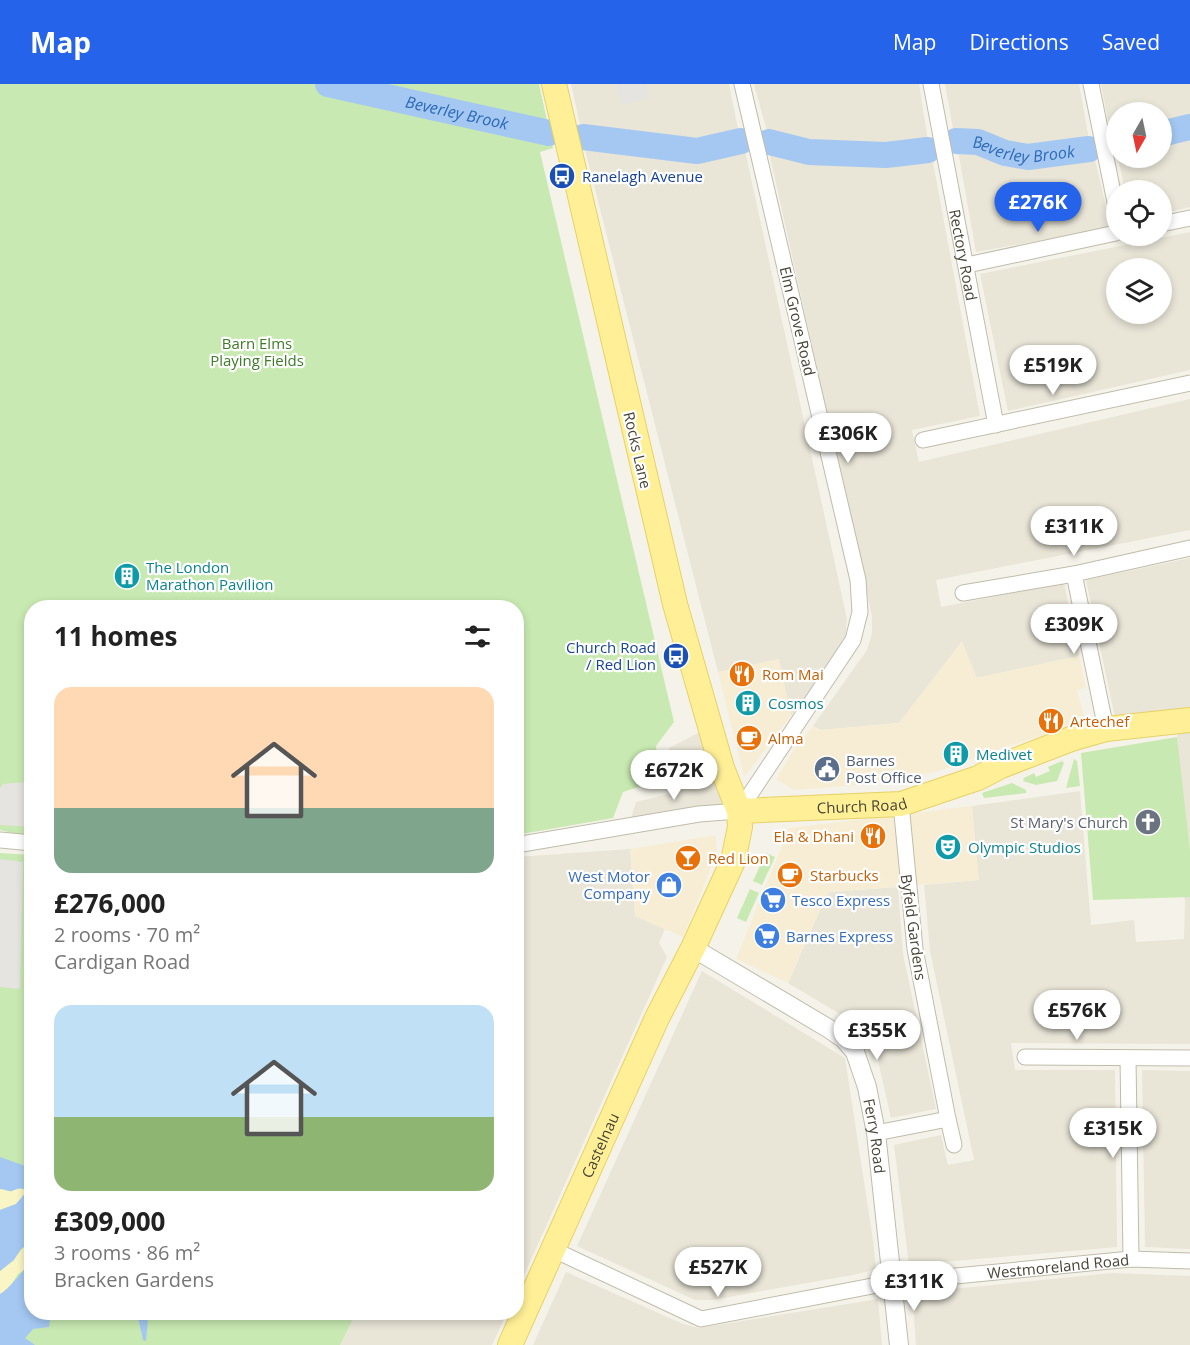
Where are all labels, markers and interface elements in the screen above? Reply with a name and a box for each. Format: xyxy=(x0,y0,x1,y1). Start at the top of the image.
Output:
text: Map xyxy=(30,23,91,61)
text: Map xyxy=(893,28,936,56)
text: Directions xyxy=(969,28,1069,56)
text: Saved xyxy=(1102,28,1160,56)
water label: Beverley Brook xyxy=(403,91,511,135)
north arrow xyxy=(1106,102,1172,168)
map controls xyxy=(1106,102,1172,324)
water label: Beverley Brook xyxy=(972,131,1077,168)
bus stop icon: Ranelagh Avenue xyxy=(547,161,577,191)
place label: Ranelagh Avenue xyxy=(582,166,703,186)
button: locate xyxy=(1106,180,1172,246)
pin: £276K xyxy=(996,182,1080,233)
text: £276K xyxy=(1008,188,1068,215)
street label: Rectory Road xyxy=(945,208,982,302)
button: layers xyxy=(1106,258,1172,324)
street label: Elm Grove Road xyxy=(776,264,820,378)
park label: Barn Elms Playing Fields xyxy=(210,333,304,370)
pin: £519K xyxy=(1011,345,1095,396)
text: £519K xyxy=(1023,351,1083,378)
street label: Rocks Lane xyxy=(619,410,657,490)
pin: £306K xyxy=(806,413,890,464)
text: £306K xyxy=(818,419,878,446)
pin: £311K xyxy=(1032,506,1116,557)
text: £311K xyxy=(1044,512,1104,539)
place label: The London Marathon Pavilion xyxy=(146,557,273,594)
building icon: The London Marathon Pavilion xyxy=(112,561,142,591)
pin: £309K xyxy=(1032,604,1116,655)
text: £309K xyxy=(1044,610,1104,637)
text: 11 homes xyxy=(54,618,178,654)
icon: filters xyxy=(461,620,494,653)
place label: Church Road / Red Lion xyxy=(566,637,656,674)
bus stop icon: Church Road / Red Lion xyxy=(661,641,691,671)
restaurant icon: Rom Mai xyxy=(727,659,757,689)
place label: Rom Mai xyxy=(762,664,824,684)
building icon: Cosmos xyxy=(733,688,763,718)
place label: Cosmos xyxy=(768,693,824,713)
restaurant icon: Artechef xyxy=(1036,706,1066,736)
place label: Artechef xyxy=(1070,711,1130,731)
cafe icon: Alma xyxy=(734,723,764,753)
icon: home xyxy=(220,726,328,834)
place label: Alma xyxy=(768,728,804,748)
building icon: Medivet xyxy=(941,739,971,769)
place label: Medivet xyxy=(976,744,1032,764)
pin: £672K xyxy=(632,750,716,801)
place label: Barnes Post Office xyxy=(846,750,922,787)
public building icon: Barnes Post Office xyxy=(812,754,842,784)
text: £672K xyxy=(644,756,704,783)
street label: Church Road xyxy=(816,793,910,818)
church icon: St Mary's Church xyxy=(1133,807,1163,837)
place label: St Mary's Church xyxy=(1010,812,1128,832)
restaurant icon: Ela & Dhani xyxy=(858,821,888,851)
place label: Ela & Dhani xyxy=(773,826,854,846)
theatre icon: Olympic Studios xyxy=(933,832,963,862)
place label: Olympic Studios xyxy=(968,837,1081,857)
bar icon: Red Lion xyxy=(673,843,703,873)
place label: Red Lion xyxy=(708,848,769,868)
cafe icon: Starbucks xyxy=(775,860,805,890)
place label: Starbucks xyxy=(810,865,879,885)
place label: West Motor Company xyxy=(568,866,650,903)
shop icon: West Motor Company xyxy=(654,870,684,900)
street label: Byfeld Gardens xyxy=(897,873,931,981)
text: £276,000 xyxy=(54,885,165,921)
supermarket icon: Tesco Express xyxy=(758,885,788,915)
place label: Tesco Express xyxy=(792,890,890,910)
text: 2 rooms · 70 m² xyxy=(54,921,200,948)
supermarket icon: Barnes Express xyxy=(752,921,782,951)
place label: Barnes Express xyxy=(786,926,893,946)
text: Cardigan Road xyxy=(54,948,190,975)
pin: £576K xyxy=(1035,990,1119,1041)
text: £576K xyxy=(1047,996,1107,1023)
pin: £355K xyxy=(835,1010,919,1061)
text: £355K xyxy=(847,1016,907,1043)
icon: home xyxy=(220,1044,328,1152)
street label: Ferry Road xyxy=(859,1097,890,1174)
pin: £315K xyxy=(1071,1108,1155,1159)
street label: Castelnau xyxy=(576,1110,623,1181)
text: £315K xyxy=(1083,1114,1143,1141)
text: £309,000 xyxy=(54,1203,165,1239)
text: 3 rooms · 86 m² xyxy=(54,1239,200,1266)
pin: £527K xyxy=(676,1247,760,1298)
street label: Westmoreland Road xyxy=(986,1249,1130,1283)
text: £527K xyxy=(688,1253,748,1280)
pin: £311K xyxy=(872,1261,956,1312)
text: Bracken Gardens xyxy=(54,1266,214,1293)
text: £311K xyxy=(884,1267,944,1294)

